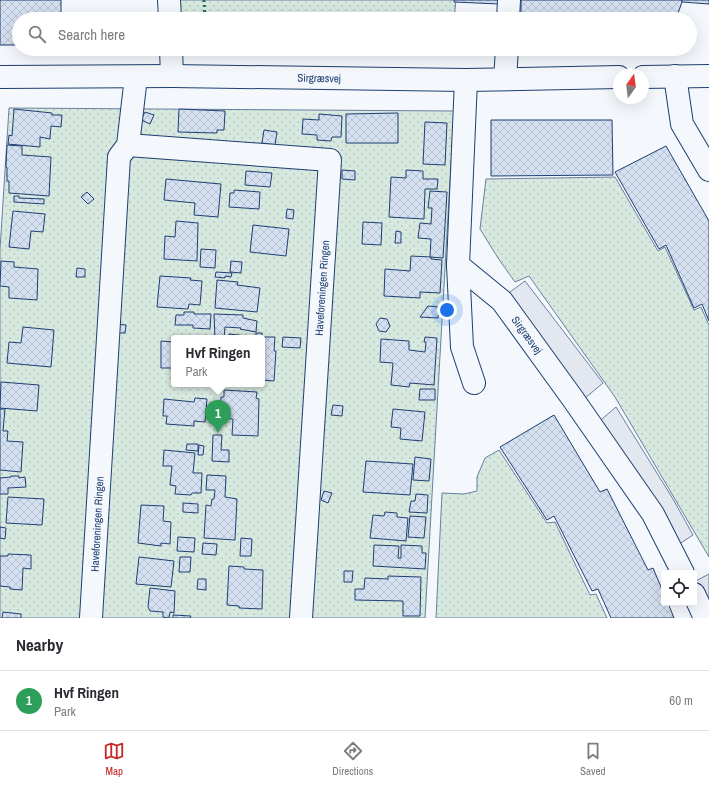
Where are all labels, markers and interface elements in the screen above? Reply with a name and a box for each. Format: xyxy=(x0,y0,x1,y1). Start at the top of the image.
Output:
search box xyxy=(12,12,697,56)
icon: search xyxy=(26,23,48,45)
text: Search here xyxy=(58,24,125,45)
north arrow xyxy=(613,68,649,104)
street label: Sirgræsvej xyxy=(297,71,341,85)
street label: Haveforeningen Ringen xyxy=(312,240,332,336)
your location xyxy=(437,300,457,320)
street label: Sirgræsvej xyxy=(509,313,545,357)
popup xyxy=(171,335,265,387)
text: Hvf Ringen xyxy=(186,342,250,363)
text: Park xyxy=(186,363,207,380)
pin: 1 xyxy=(205,400,231,433)
street label: Haveforeningen Ringen xyxy=(88,476,106,572)
map controls xyxy=(661,570,697,606)
button: locate xyxy=(661,570,697,606)
text: Nearby xyxy=(16,633,63,656)
text: Hvf Ringen xyxy=(54,682,119,703)
text: 1 xyxy=(26,692,32,709)
text: 60 m xyxy=(669,692,693,709)
text: Park xyxy=(54,703,76,720)
tab: Map xyxy=(103,740,125,778)
tab: Directions xyxy=(332,740,373,778)
tab: Saved xyxy=(580,740,606,778)

